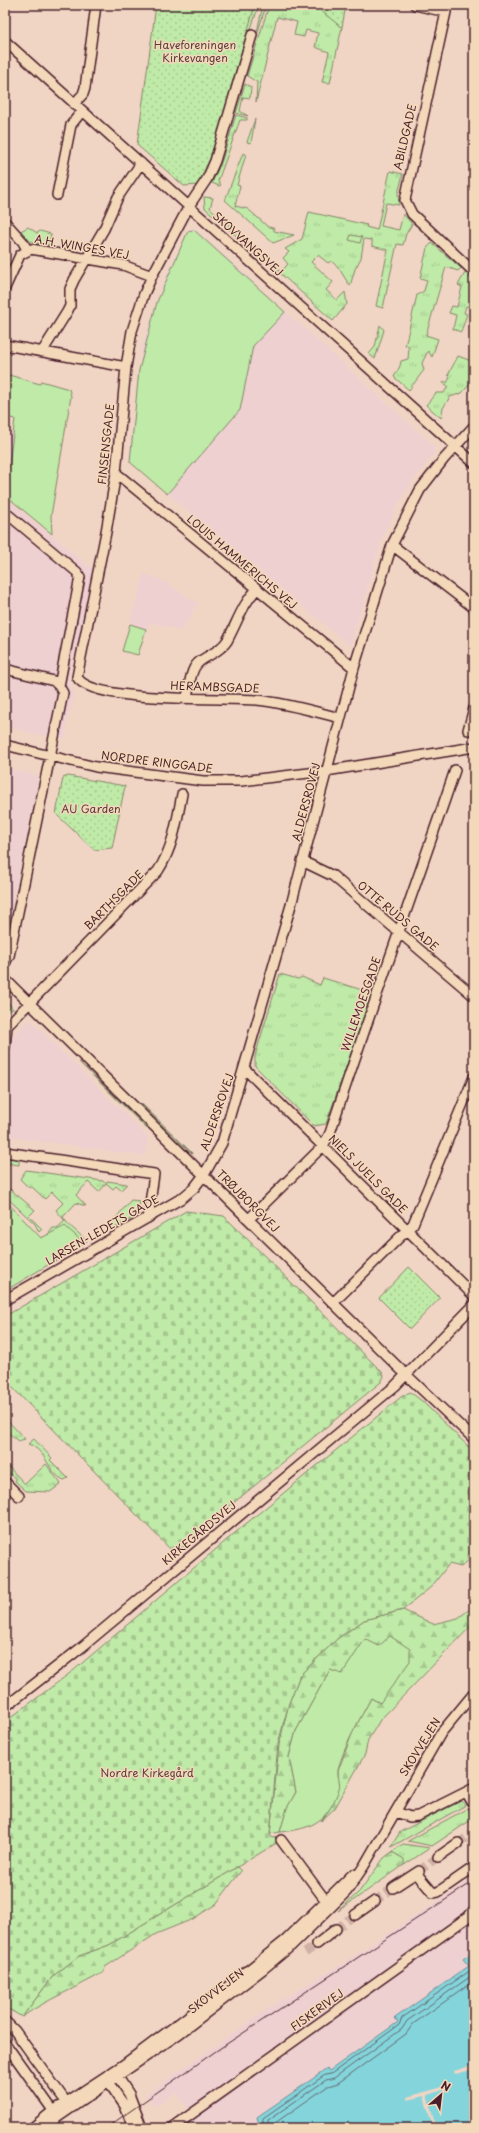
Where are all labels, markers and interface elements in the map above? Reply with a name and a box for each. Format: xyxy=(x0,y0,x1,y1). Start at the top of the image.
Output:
park label: Haveforeningen Kirkevangen xyxy=(154,36,236,66)
street label: ABILDGADE xyxy=(389,102,420,172)
street label: SKOVVANGSVEJ xyxy=(209,207,287,280)
street label: A.H. WINGES VEJ xyxy=(33,230,131,263)
street label: FINSENSGADE xyxy=(93,403,118,485)
street label: LOUIS HAMMERICHS VEJ xyxy=(183,510,301,613)
street label: HERAMBSGADE xyxy=(170,676,260,697)
street label: NORDRE RINGGADE xyxy=(100,746,214,777)
street label: ALDERSROVEJ xyxy=(287,761,324,843)
park label: AU Garden xyxy=(61,800,121,817)
street label: BARTHSGADE xyxy=(80,866,147,933)
street label: OTTE RUDS GADE xyxy=(354,877,443,955)
street label: WILLEMOESGADE xyxy=(336,954,385,1054)
street label: ALDERSROVEJ xyxy=(195,1071,238,1153)
street label: NIELS JUELS GADE xyxy=(325,1130,412,1217)
street label: TRØJBORGVEJ xyxy=(213,1165,284,1236)
street label: LARSEN-LEDETS GADE xyxy=(42,1190,162,1269)
street label: KIRKEGÅRDSVEJ xyxy=(158,1496,240,1569)
street label: SKOVVEJEN xyxy=(395,1714,444,1779)
park label: Nordre Kirkegård xyxy=(100,1764,194,1781)
street label: SKOVVEJEN xyxy=(184,1964,247,2017)
street label: FISKERIVEJ xyxy=(287,1984,347,2035)
north arrow xyxy=(421,2075,461,2115)
text: N xyxy=(438,2076,454,2095)

